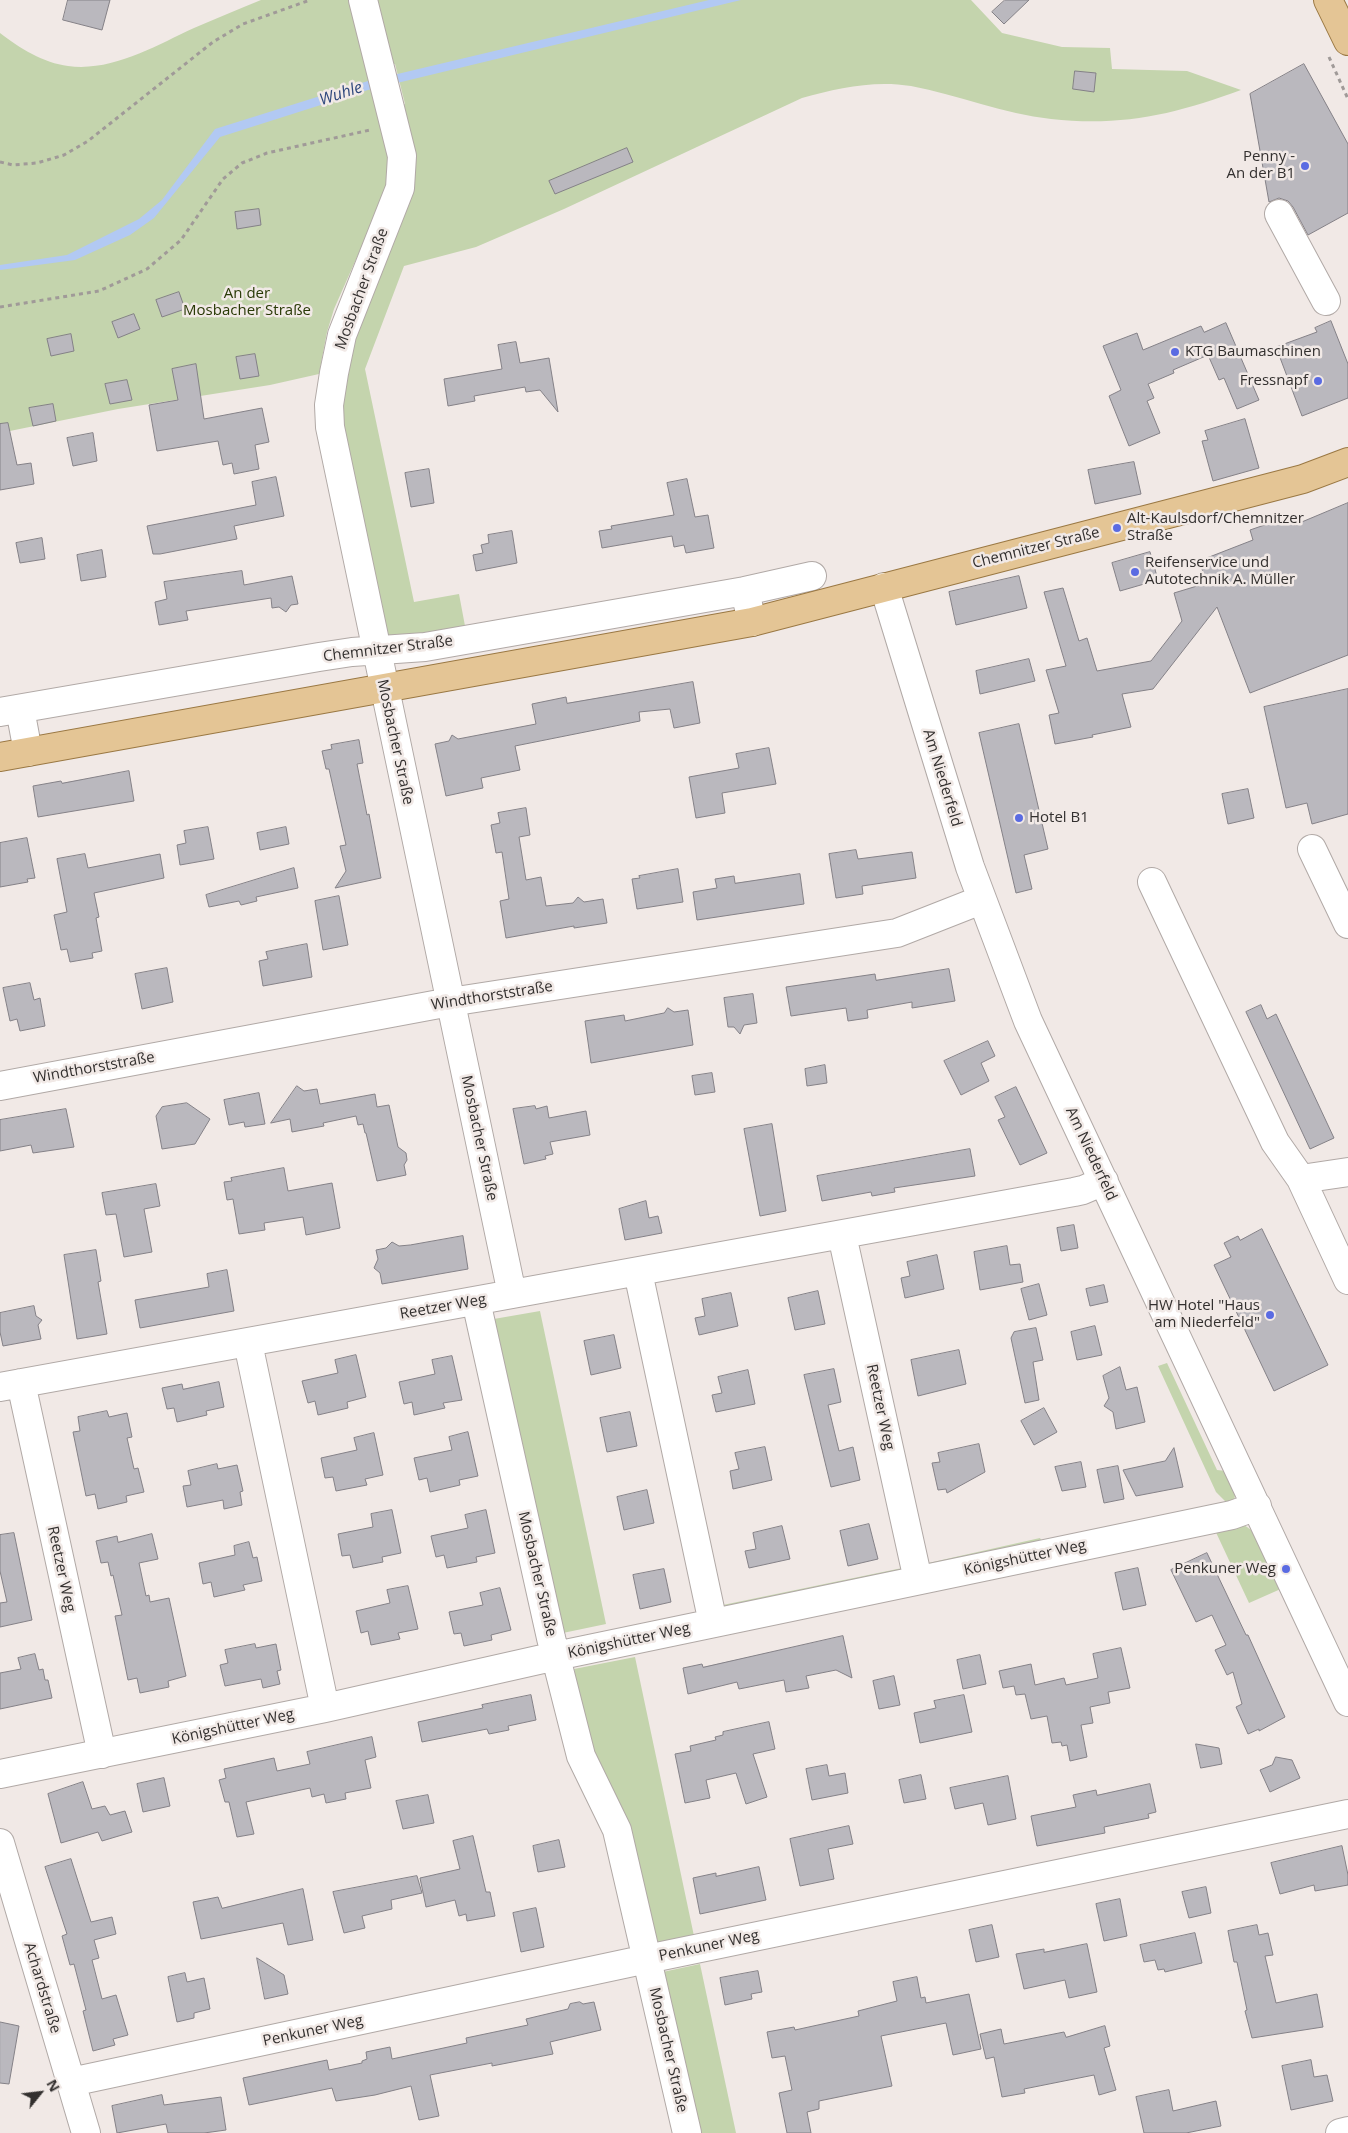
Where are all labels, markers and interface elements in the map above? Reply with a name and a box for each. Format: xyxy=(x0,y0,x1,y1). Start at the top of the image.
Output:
water label: Wuhle xyxy=(317,78,365,110)
place label: Penny - An der B1 xyxy=(1227,148,1295,183)
marker: Penny - An der B1 xyxy=(1299,160,1311,172)
street label: Mosbacher Straße xyxy=(332,226,392,352)
park label: An der Mosbacher Straße xyxy=(183,285,311,320)
place label: KTG Baumaschinen xyxy=(1185,343,1321,361)
marker: KTG Baumaschinen xyxy=(1169,346,1181,358)
place label: Fressnapf xyxy=(1240,372,1308,390)
marker: Fressnapf xyxy=(1312,375,1324,387)
place label: Alt-Kaulsdorf/Chemnitzer Straße xyxy=(1127,510,1304,545)
marker: Alt-Kaulsdorf/Chemnitzer Straße xyxy=(1111,522,1123,534)
street label: Chemnitzer Straße xyxy=(970,523,1102,573)
place label: Reifenservice und Autotechnik A. Müller xyxy=(1145,554,1295,589)
marker: Reifenservice und Autotechnik A. Müller xyxy=(1129,566,1141,578)
street label: Chemnitzer Straße xyxy=(322,632,454,666)
street label: Mosbacher Straße xyxy=(373,678,417,806)
street label: Am Niederfeld xyxy=(919,727,965,829)
place label: Hotel B1 xyxy=(1029,809,1089,827)
marker: Hotel B1 xyxy=(1013,812,1025,824)
street label: Windthorststraße xyxy=(430,977,554,1015)
street label: Windthorststraße xyxy=(32,1048,156,1088)
street label: Mosbacher Straße xyxy=(457,1074,501,1202)
street label: Am Niederfeld xyxy=(1062,1104,1120,1204)
street label: Reetzer Weg xyxy=(398,1291,488,1323)
place label: HW Hotel "Haus am Niederfeld" xyxy=(1148,1297,1260,1332)
marker: HW Hotel "Haus am Niederfeld" xyxy=(1264,1309,1276,1321)
street label: Reetzer Weg xyxy=(862,1362,898,1452)
street label: Mosbacher Straße xyxy=(514,1510,560,1638)
street label: Reetzer Weg xyxy=(43,1524,79,1614)
street label: Königshütter Weg xyxy=(962,1536,1088,1580)
place label: Penkuner Weg xyxy=(1174,1560,1276,1578)
marker: Penkuner Weg xyxy=(1280,1563,1292,1575)
street label: Königshütter Weg xyxy=(566,1619,692,1663)
street label: Königshütter Weg xyxy=(170,1705,296,1749)
street label: Penkuner Weg xyxy=(657,1927,761,1965)
street label: Achardstraße xyxy=(20,1940,64,2036)
street label: Mosbacher Straße xyxy=(645,1986,691,2114)
street label: Penkuner Weg xyxy=(261,2012,365,2050)
north arrow xyxy=(15,2068,65,2118)
text: N xyxy=(42,2076,65,2095)

